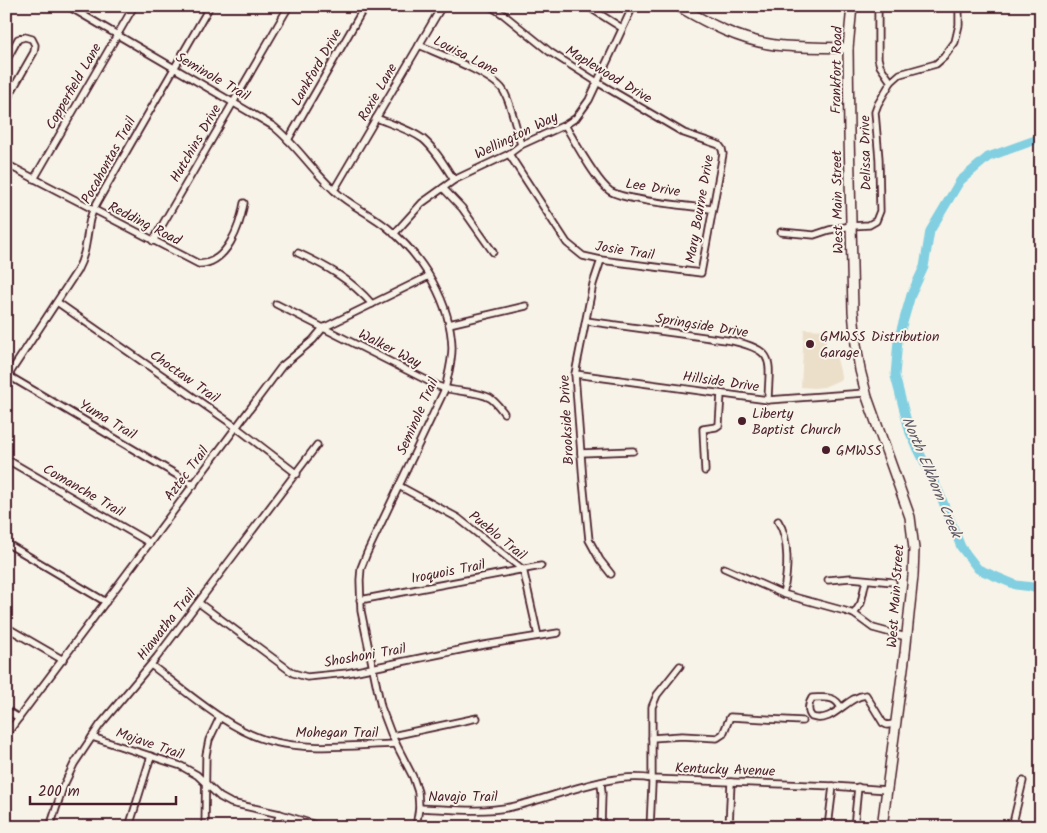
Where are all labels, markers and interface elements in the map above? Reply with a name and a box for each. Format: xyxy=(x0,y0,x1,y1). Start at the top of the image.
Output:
street label: Lankford Drive xyxy=(286,24,348,110)
street label: Frankfort Road xyxy=(825,25,849,114)
street label: Louisa Lane xyxy=(429,30,502,82)
street label: Copperfield Lane xyxy=(40,39,108,134)
street label: Maplewood Drive xyxy=(561,40,657,110)
street label: Seminole Trail xyxy=(171,47,254,107)
street label: Roxie Lane xyxy=(352,59,404,126)
street label: Hutchins Drive xyxy=(165,100,227,187)
street label: Wellington Way xyxy=(471,106,562,166)
street label: Pocahontas Trail xyxy=(76,112,142,208)
street label: Delissa Drive xyxy=(854,114,878,191)
street label: West Main Street xyxy=(826,149,850,254)
street label: Mary Bourne Drive xyxy=(680,153,720,265)
street label: Lee Drive xyxy=(624,173,682,203)
street label: Redding Road xyxy=(104,196,186,252)
street label: Josie Trail xyxy=(594,235,657,267)
street label: Springside Drive xyxy=(654,308,750,344)
street label: Walker Way xyxy=(354,324,425,374)
place label: GMWSS Distribution Garage xyxy=(820,326,939,364)
marker: GMWSS Distribution Garage xyxy=(804,338,816,350)
street label: Choctaw Trail xyxy=(145,345,224,409)
street label: Hillside Drive xyxy=(681,366,761,398)
street label: Seminole Trail xyxy=(391,374,445,459)
street label: Brookside Drive xyxy=(554,374,580,466)
street label: Yuma Trail xyxy=(75,394,141,446)
place label: Liberty Baptist Church xyxy=(752,403,841,441)
water label: North Elkhorn Creek xyxy=(895,413,968,544)
marker: Liberty Baptist Church xyxy=(736,415,748,427)
place label: GMWSS xyxy=(836,440,882,462)
street label: Aztec Trail xyxy=(159,441,215,506)
marker: GMWSS xyxy=(820,444,832,456)
street label: Comanche Trail xyxy=(39,459,129,523)
street label: Pueblo Trail xyxy=(464,506,531,566)
street label: West Main Street xyxy=(881,543,911,649)
street label: Iroquois Trail xyxy=(409,554,488,590)
street label: Hiawatha Trail xyxy=(132,584,202,665)
street label: Shoshoni Trail xyxy=(322,638,408,674)
street label: Mojave Trail xyxy=(113,722,187,766)
street label: Mohegan Trail xyxy=(296,722,379,744)
street label: Kentucky Avenue xyxy=(674,757,776,783)
scale bar xyxy=(30,773,176,805)
text: 200 m xyxy=(38,780,80,804)
street label: Navajo Trail xyxy=(428,786,498,808)

